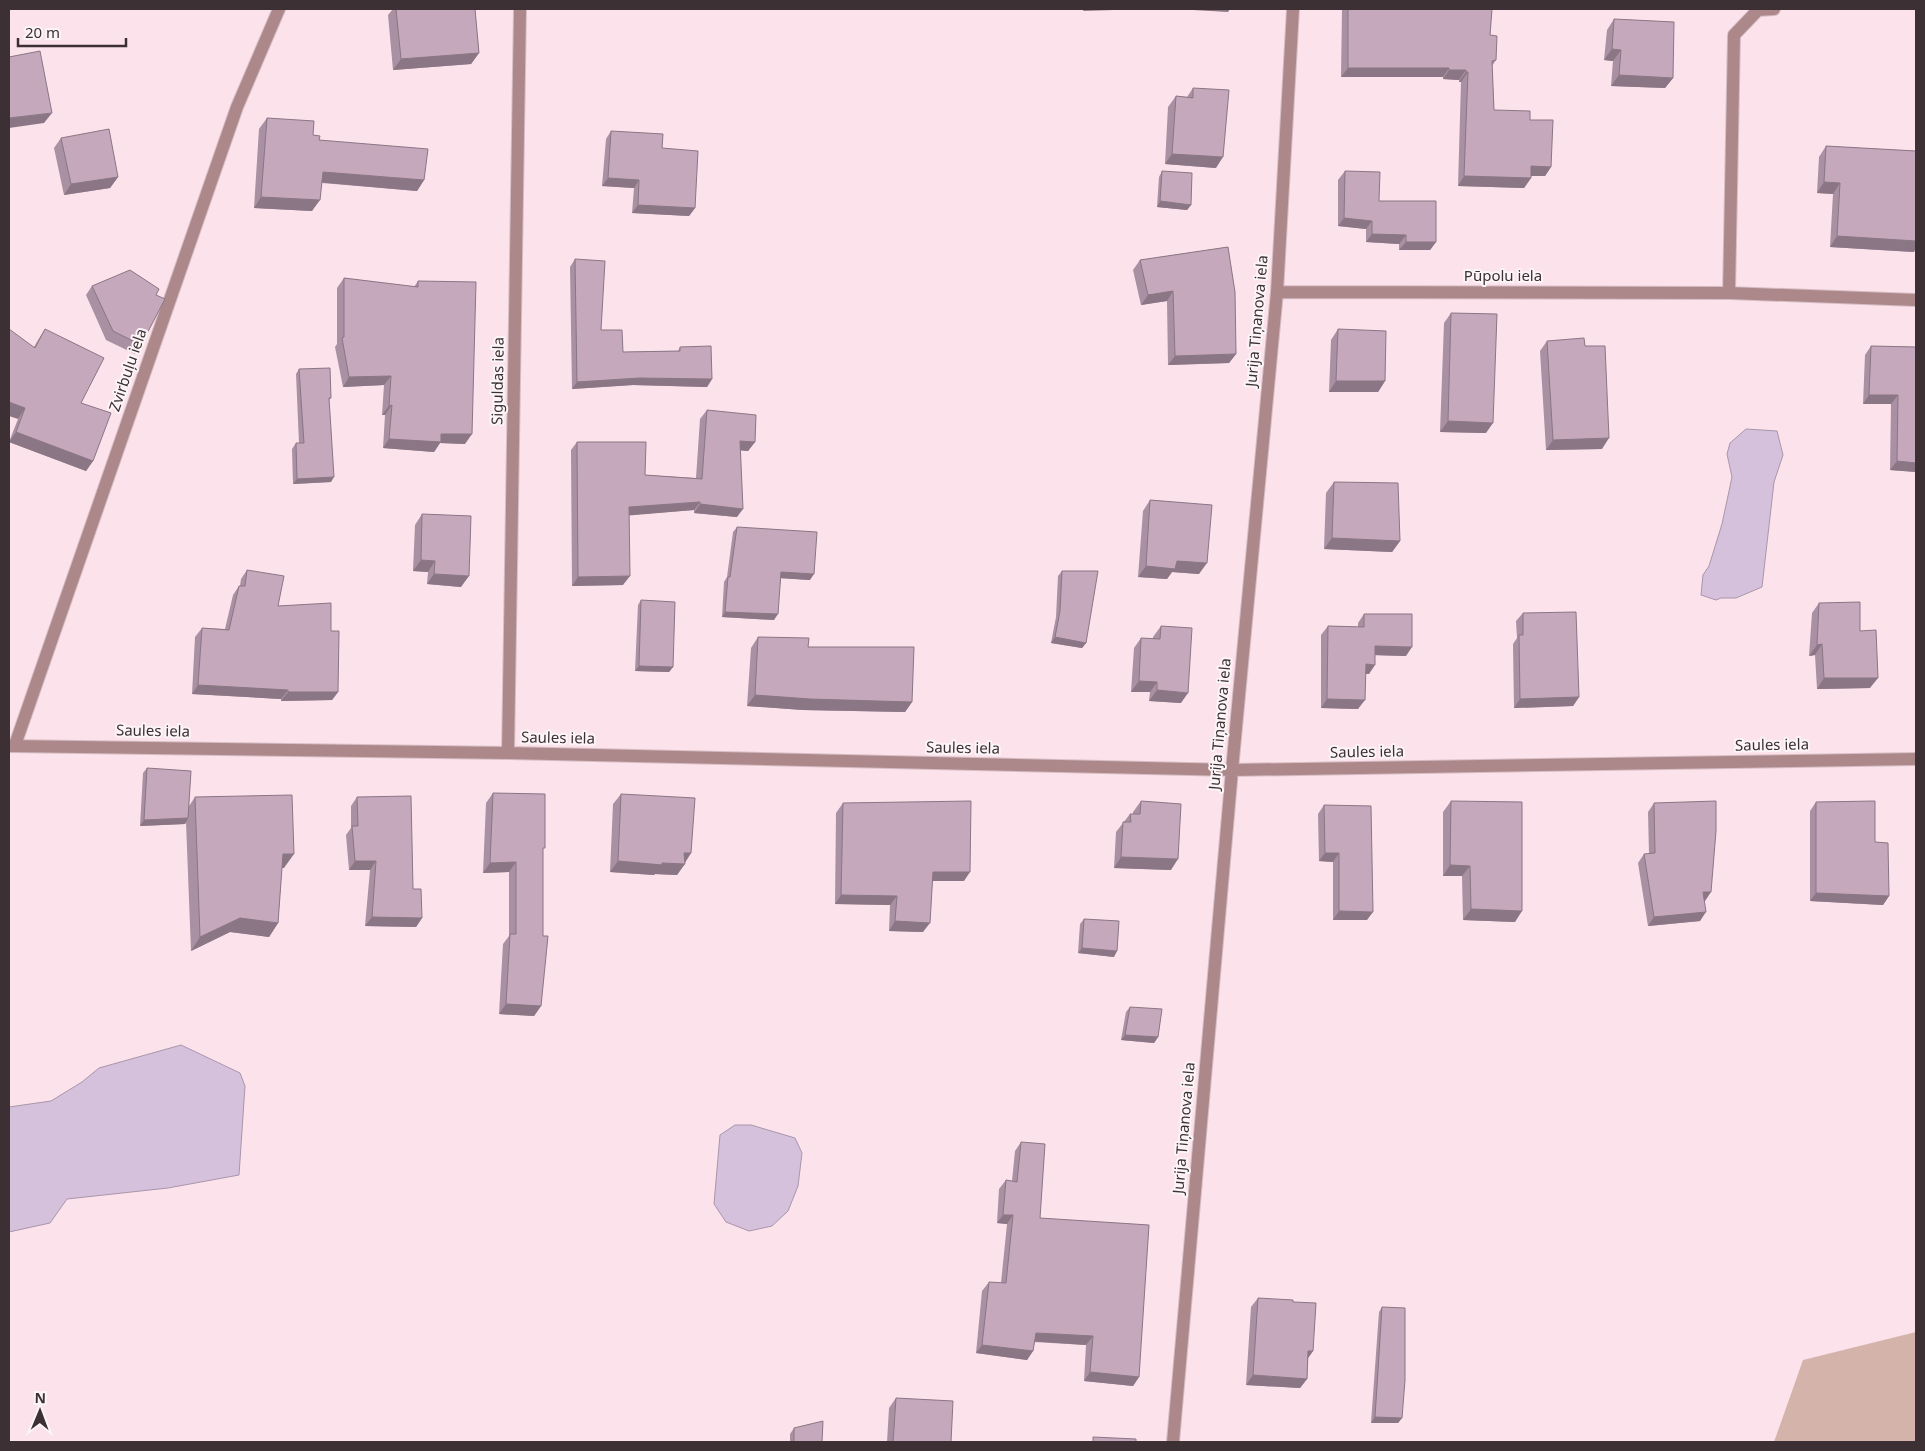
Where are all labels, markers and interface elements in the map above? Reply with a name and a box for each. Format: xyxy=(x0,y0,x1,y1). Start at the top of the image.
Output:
scale bar xyxy=(18,15,125,47)
text: 20 m xyxy=(25,22,60,42)
street label: Jurija Tiņanova iela xyxy=(1240,254,1272,390)
street label: Pūpolu iela xyxy=(1464,265,1542,285)
street label: Zvirbuļu iela xyxy=(104,326,151,414)
street label: Siguldas iela xyxy=(486,337,508,425)
street label: Jurija Tiņanova iela xyxy=(1203,657,1235,793)
street label: Saules iela xyxy=(116,719,190,741)
street label: Saules iela xyxy=(521,726,595,748)
street label: Saules iela xyxy=(1735,733,1809,755)
street label: Saules iela xyxy=(926,736,1000,758)
street label: Saules iela xyxy=(1330,740,1404,762)
street label: Jurija Tiņanova iela xyxy=(1167,1061,1199,1197)
north arrow xyxy=(15,1386,65,1436)
text: N xyxy=(34,1388,46,1407)

